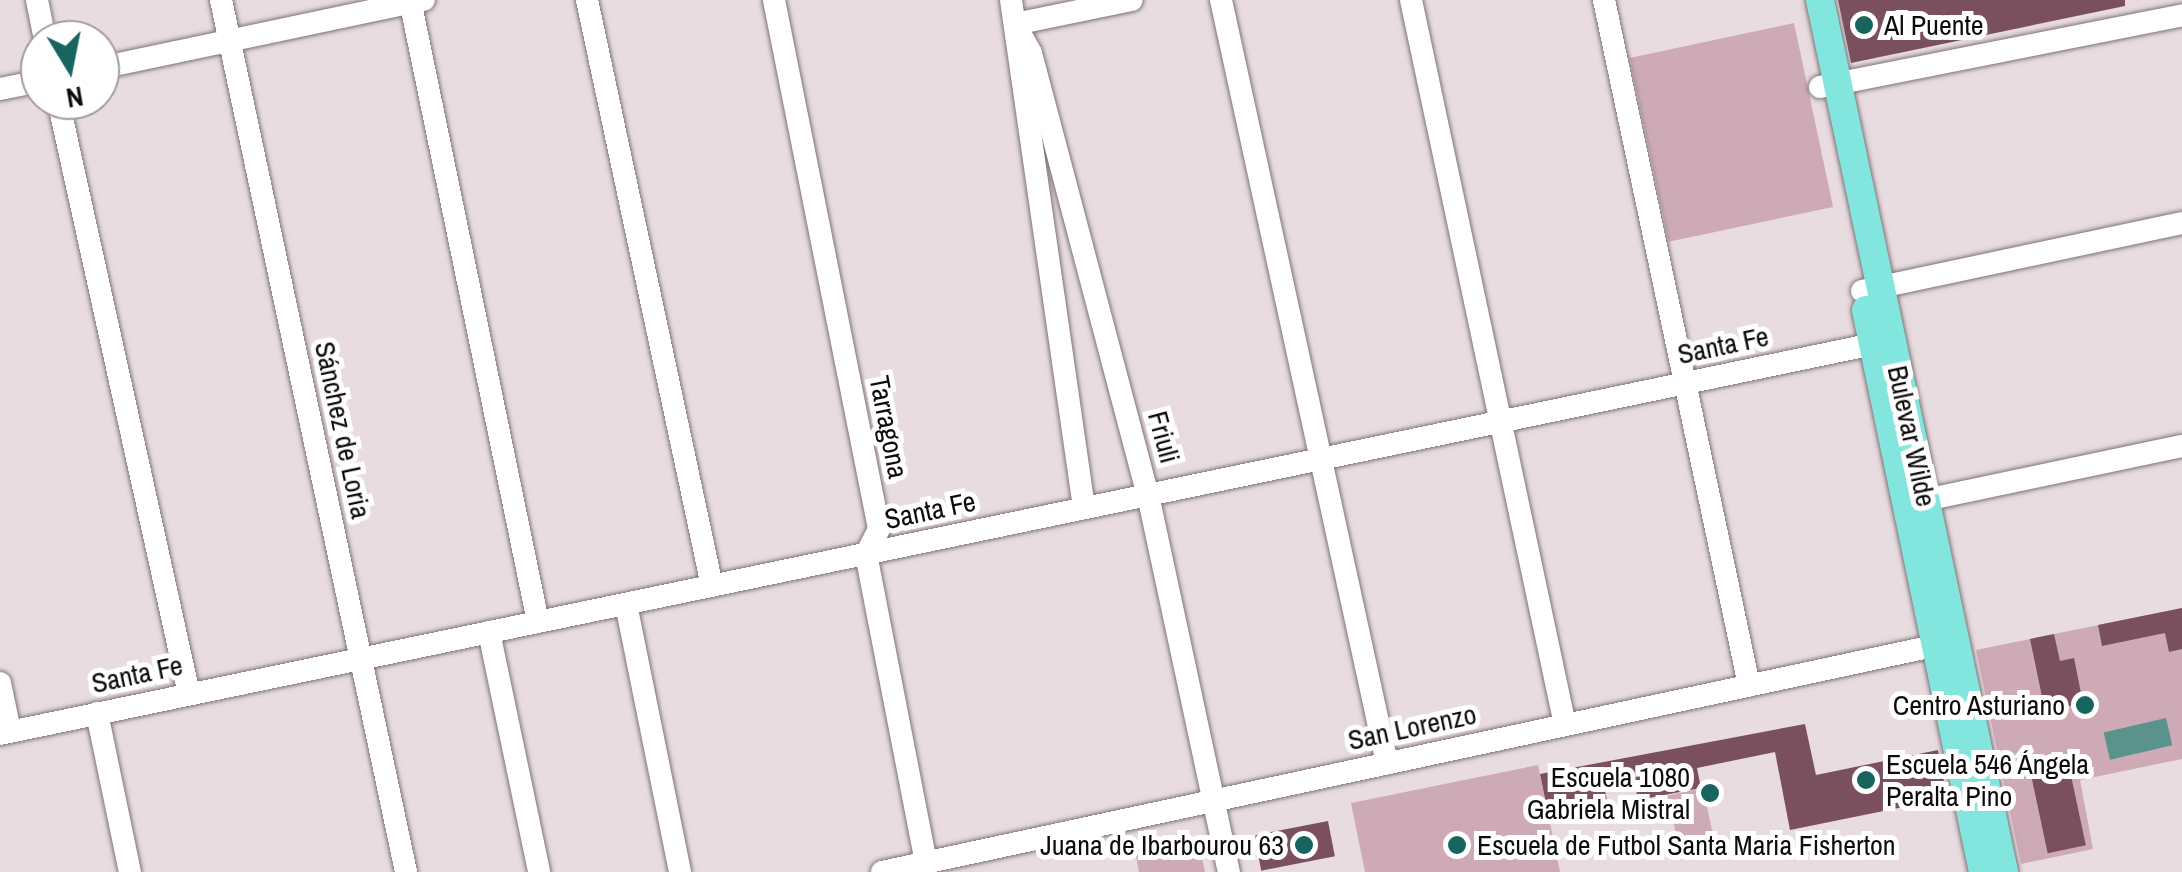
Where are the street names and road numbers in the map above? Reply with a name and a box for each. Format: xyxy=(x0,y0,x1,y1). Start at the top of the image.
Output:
street label: Santa Fe xyxy=(1674,319,1772,371)
street label: Sánchez de Loria xyxy=(308,338,378,522)
street label: Bulevar Wilde xyxy=(1881,363,1943,509)
street label: Tarragona xyxy=(863,373,915,481)
street label: Friuli xyxy=(1141,407,1187,467)
street label: Santa Fe xyxy=(881,484,979,536)
street label: Santa Fe xyxy=(88,648,186,700)
street label: San Lorenzo xyxy=(1345,697,1479,757)

